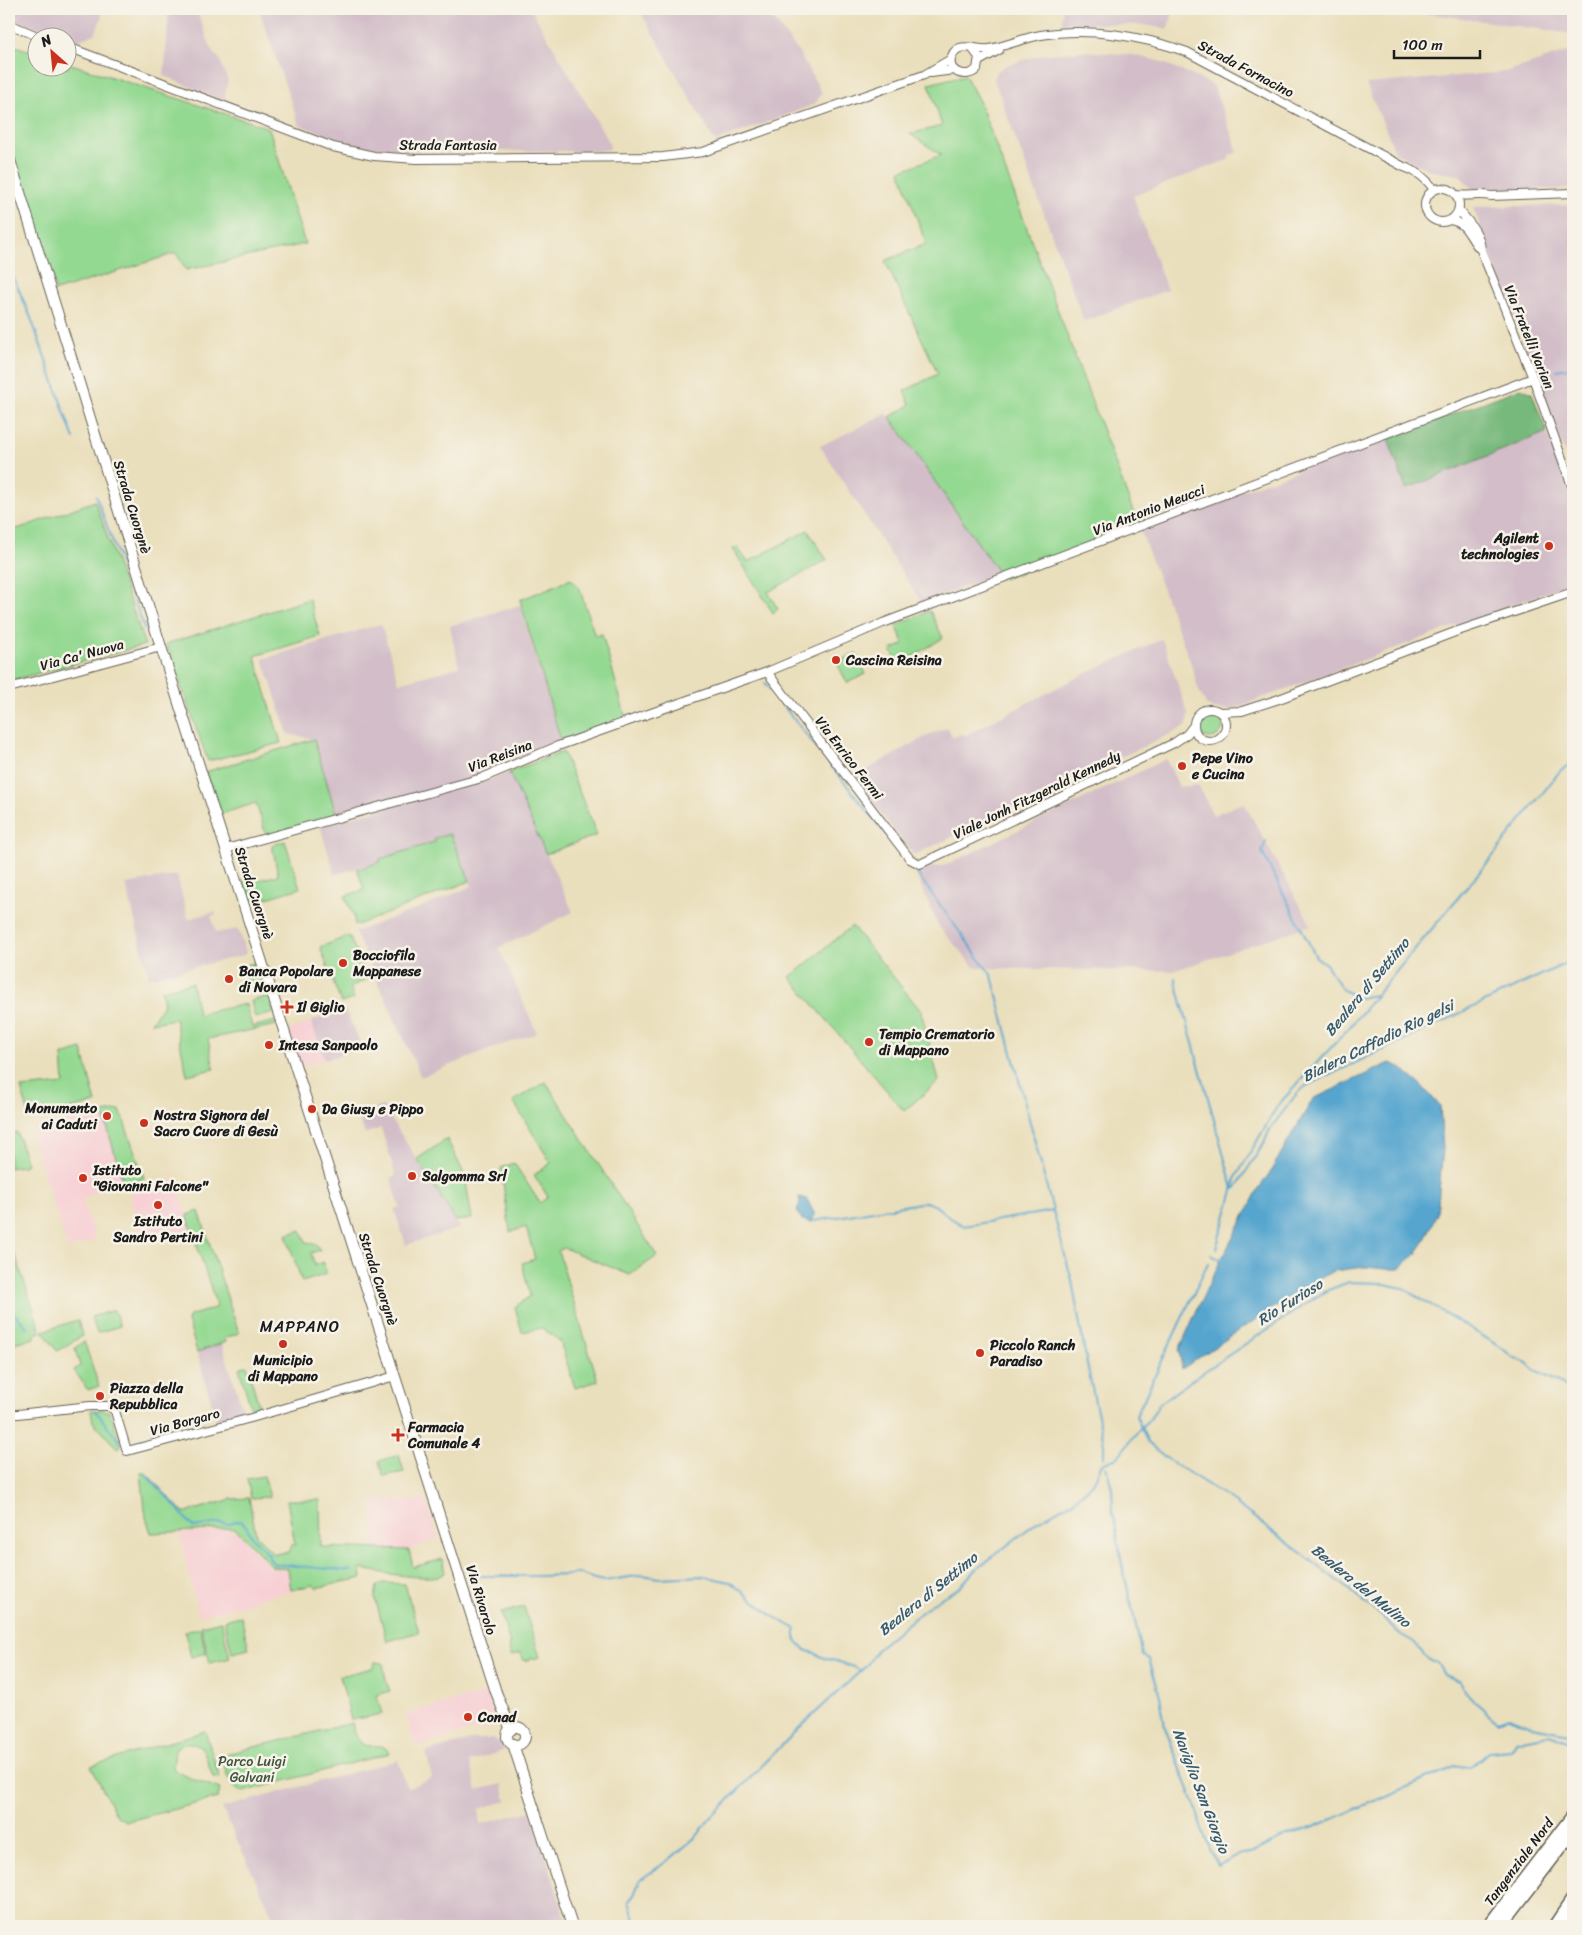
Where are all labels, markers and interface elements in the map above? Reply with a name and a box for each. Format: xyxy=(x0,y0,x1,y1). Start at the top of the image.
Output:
text: N xyxy=(35,27,57,55)
north arrow xyxy=(28,28,78,78)
scale bar xyxy=(1394,28,1481,60)
text: 100 m xyxy=(1402,32,1443,58)
street label: Strada Fornacino xyxy=(1193,33,1299,105)
street label: Strada Fantasia xyxy=(399,133,497,158)
street label: Via Fratelli Varian xyxy=(1497,281,1561,393)
street label: Strada Cuorgnè xyxy=(106,457,158,557)
street label: Via Antonio Meucci xyxy=(1089,477,1210,543)
place label: Agilent technologies xyxy=(1461,526,1540,567)
marker: Agilent technologies xyxy=(1543,540,1555,552)
street label: Via Ca' Nuova xyxy=(37,632,127,678)
place label: Cascina Reisina xyxy=(845,648,942,673)
marker: Cascina Reisina xyxy=(830,654,842,666)
street label: Via Enrico Fermi xyxy=(808,711,891,806)
street label: Via Reisina xyxy=(464,732,536,780)
street label: Viale Jonh Fitzgerald Kennedy xyxy=(949,743,1126,847)
place label: Pepe Vino e Cucina xyxy=(1191,746,1254,787)
marker: Pepe Vino e Cucina xyxy=(1176,760,1188,772)
street label: Strada Cuorgnè xyxy=(227,843,281,943)
water label: Bealera di Settimo xyxy=(1318,931,1417,1042)
place label: Bocciofila Mappanese xyxy=(352,943,422,984)
marker: Bocciofila Mappanese xyxy=(337,957,349,969)
place label: Banca Popolare di Novara xyxy=(239,959,333,1000)
marker: Banca Popolare di Novara xyxy=(223,973,235,985)
water label: Bialera Caffadio Rio gelsi xyxy=(1298,992,1461,1089)
place label: Il Giglio xyxy=(296,995,345,1020)
marker: Il Giglio xyxy=(281,1001,293,1013)
place label: Tempio Crematorio di Mappano xyxy=(879,1022,995,1063)
place label: Intesa Sanpaolo xyxy=(278,1033,378,1058)
marker: Tempio Crematorio di Mappano xyxy=(863,1036,875,1048)
marker: Intesa Sanpaolo xyxy=(263,1039,275,1051)
place label: Monumento ai Caduti xyxy=(24,1096,98,1137)
place label: Da Giusy e Pippo xyxy=(322,1097,423,1122)
place label: Nostra Signora del Sacro Cuore di Gesù xyxy=(153,1103,278,1144)
marker: Da Giusy e Pippo xyxy=(306,1103,318,1115)
marker: Monumento ai Caduti xyxy=(101,1110,113,1122)
marker: Nostra Signora del Sacro Cuore di Gesù xyxy=(138,1117,150,1129)
place label: Istituto "Giovanni Falcone" xyxy=(92,1158,209,1199)
place label: Salgomma Srl xyxy=(421,1164,508,1189)
marker: Salgomma Srl xyxy=(406,1170,418,1182)
marker: Istituto "Giovanni Falcone" xyxy=(77,1172,89,1184)
marker: Istituto Sandro Pertini xyxy=(152,1199,164,1211)
place label: Istituto Sandro Pertini xyxy=(112,1209,204,1250)
street label: Strada Cuorgnè xyxy=(351,1229,405,1329)
water label: Rio Furioso xyxy=(1252,1271,1329,1332)
district label: MAPPANO xyxy=(260,1312,340,1341)
place label: Piccolo Ranch Paradiso xyxy=(990,1333,1076,1374)
marker: Municipio di Mappano xyxy=(277,1338,289,1350)
marker: Piccolo Ranch Paradiso xyxy=(974,1347,986,1359)
place label: Municipio di Mappano xyxy=(248,1348,319,1389)
place label: Piazza della Repubblica xyxy=(109,1376,184,1417)
marker: Piazza della Repubblica xyxy=(94,1390,106,1402)
street label: Via Borgaro xyxy=(147,1401,223,1443)
place label: Farmacia Comunale 4 xyxy=(407,1415,481,1456)
marker: Farmacia Comunale 4 xyxy=(392,1429,404,1441)
water label: Bealera del Mulino xyxy=(1305,1537,1418,1635)
water label: Bealera di Settimo xyxy=(872,1545,985,1643)
street label: Via Rivarolo xyxy=(458,1562,504,1638)
place label: Conad xyxy=(477,1705,517,1730)
marker: Conad xyxy=(462,1711,474,1723)
water label: Naviglio San Giorgio xyxy=(1165,1725,1237,1859)
park label: Parco Luigi Galvani xyxy=(218,1749,287,1790)
street label: Tangenziale Nord xyxy=(1477,1811,1562,1911)

